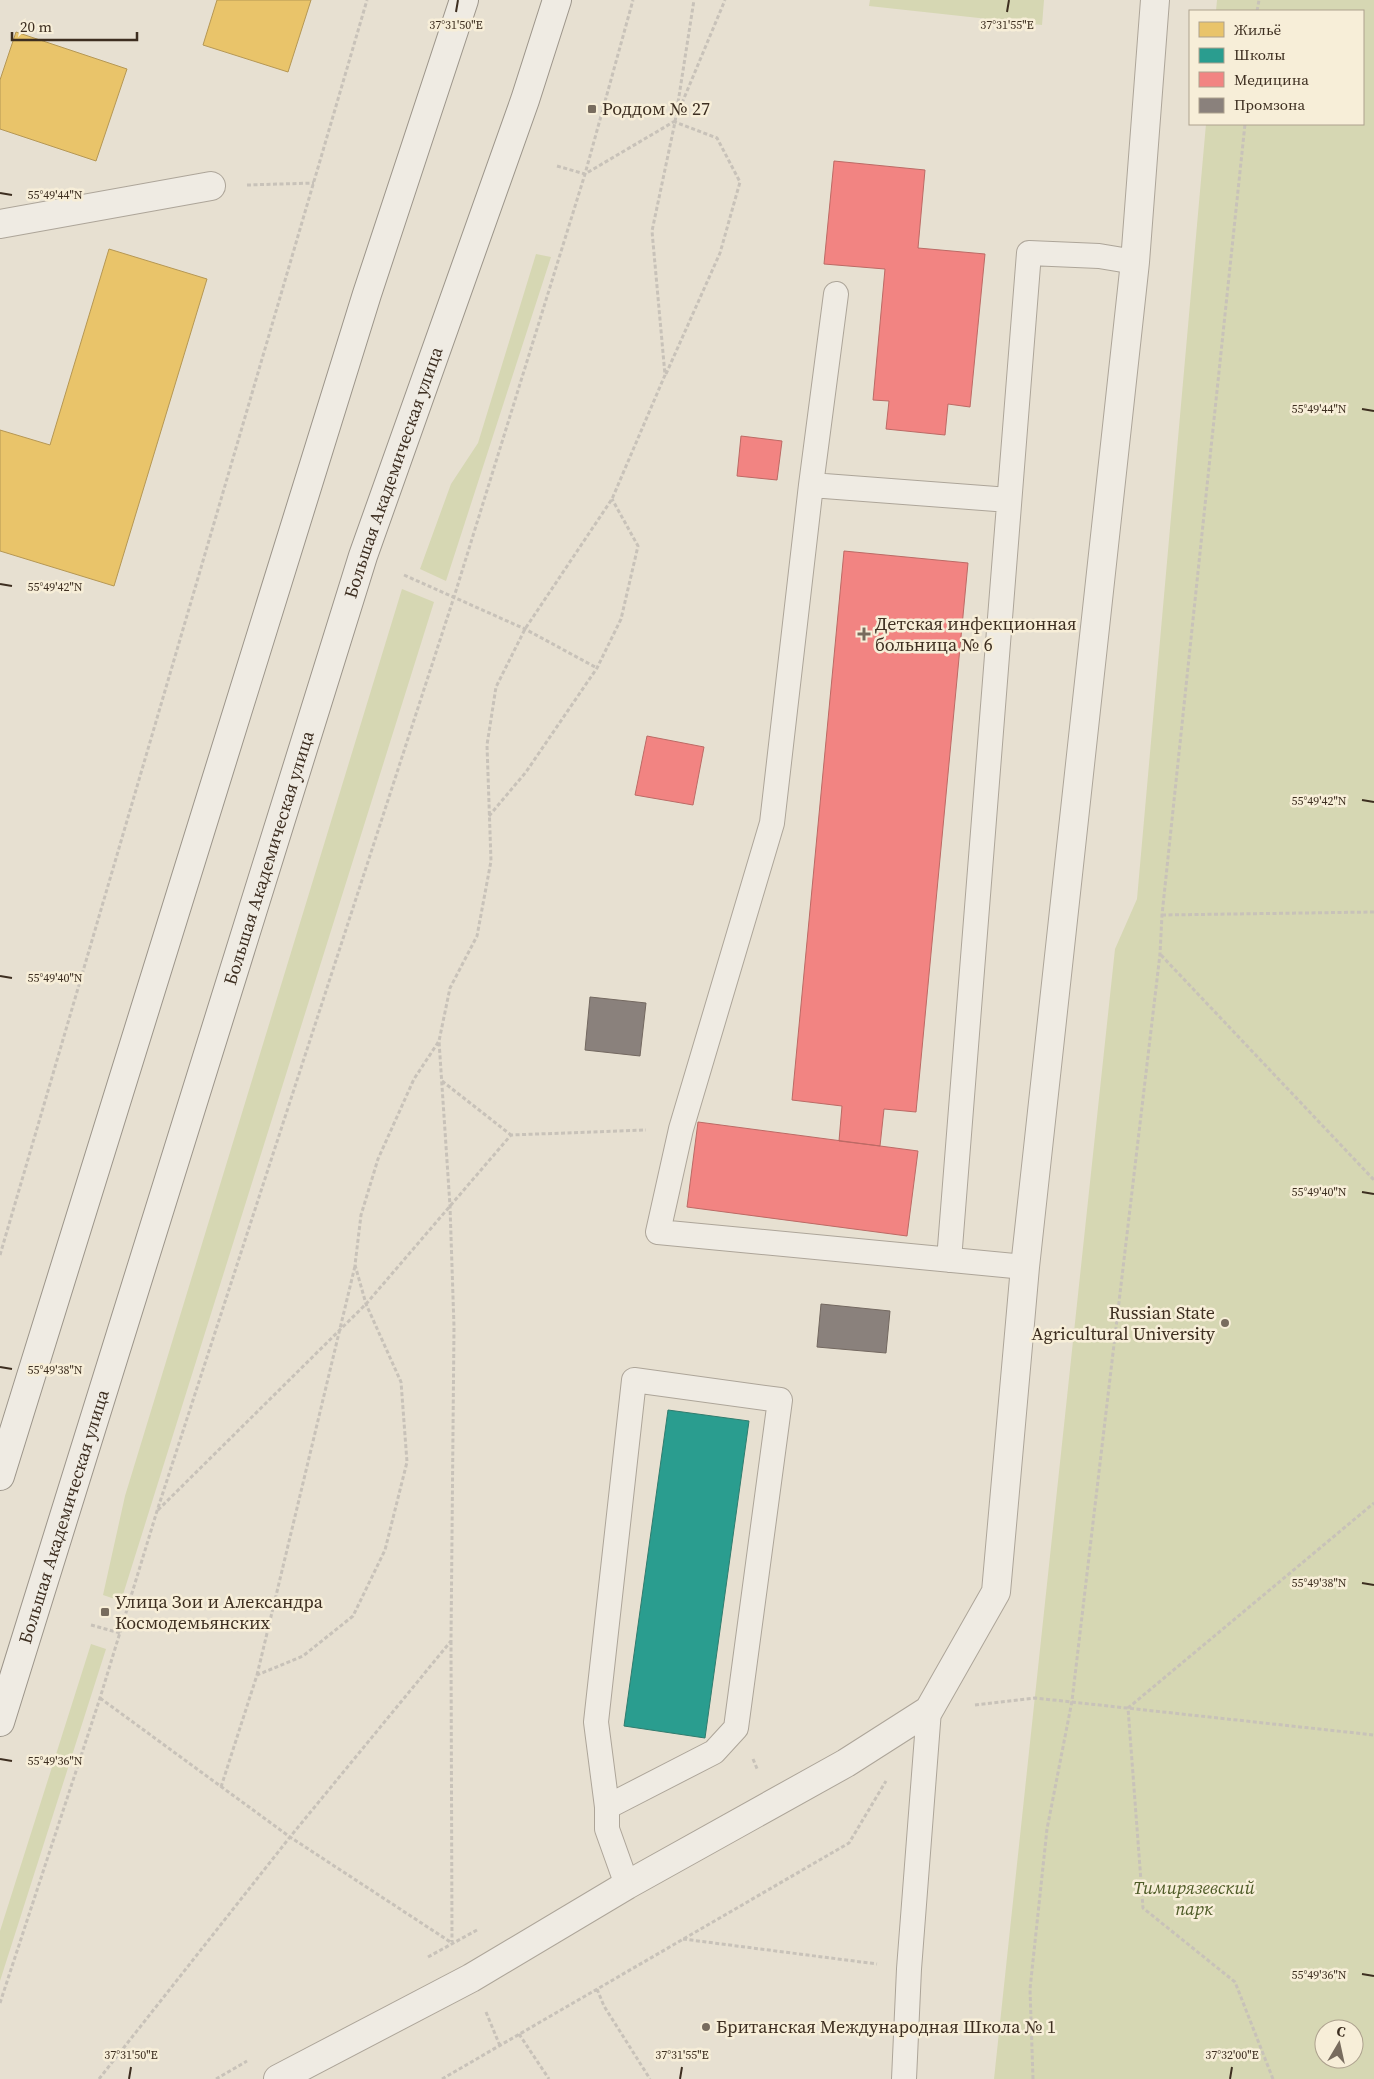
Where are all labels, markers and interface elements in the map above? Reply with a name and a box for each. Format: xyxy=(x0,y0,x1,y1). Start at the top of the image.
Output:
scale bar xyxy=(12,10,138,42)
legend xyxy=(1189,10,1364,125)
text: 20 m xyxy=(20,16,52,37)
text: 37°31'50"E xyxy=(429,17,483,33)
text: 37°31'55"E xyxy=(980,17,1034,33)
text: Жильё xyxy=(1234,19,1282,40)
text: Школы xyxy=(1234,44,1285,65)
text: Медицина xyxy=(1234,69,1309,90)
text: Промзона xyxy=(1234,94,1305,115)
place label: Роддом № 27 xyxy=(602,96,710,121)
marker: Роддом № 27 xyxy=(586,103,598,115)
text: 55°49'44"N xyxy=(27,187,83,203)
street label: Большая Академическая улица xyxy=(338,342,449,601)
text: 55°49'44"N xyxy=(1291,401,1347,417)
text: 55°49'42"N xyxy=(27,579,83,595)
place label: Детская инфекционная больница № 6 xyxy=(875,611,1077,657)
marker: Детская инфекционная больница № 6 xyxy=(857,627,871,641)
street label: Большая Академическая улица xyxy=(217,727,320,988)
text: 55°49'42"N xyxy=(1291,793,1347,809)
text: 55°49'40"N xyxy=(27,970,83,986)
text: 55°49'40"N xyxy=(1291,1184,1347,1200)
place label: Russian State Agricultural University xyxy=(1031,1300,1216,1346)
marker: Russian State Agricultural University xyxy=(1219,1317,1231,1329)
text: 55°49'38"N xyxy=(27,1362,83,1378)
street label: Большая Академическая улица xyxy=(12,1386,115,1647)
text: 55°49'38"N xyxy=(1291,1575,1347,1591)
place label: Улица Зои и Александра Космодемьянских xyxy=(115,1589,324,1635)
marker: Улица Зои и Александра Космодемьянских xyxy=(99,1606,111,1618)
text: 55°49'36"N xyxy=(27,1753,83,1769)
park label: Тимирязевский парк xyxy=(1133,1875,1256,1921)
text: 55°49'36"N xyxy=(1291,1967,1347,1983)
place label: Британская Международная Школа № 1 xyxy=(716,2014,1056,2039)
north arrow xyxy=(1314,2019,1364,2069)
marker: Британская Международная Школа № 1 xyxy=(700,2021,712,2033)
text: С xyxy=(1335,2021,1347,2042)
text: 37°31'50"E xyxy=(104,2047,158,2063)
text: 37°31'55"E xyxy=(655,2047,709,2063)
text: 37°32'00"E xyxy=(1205,2047,1259,2063)

